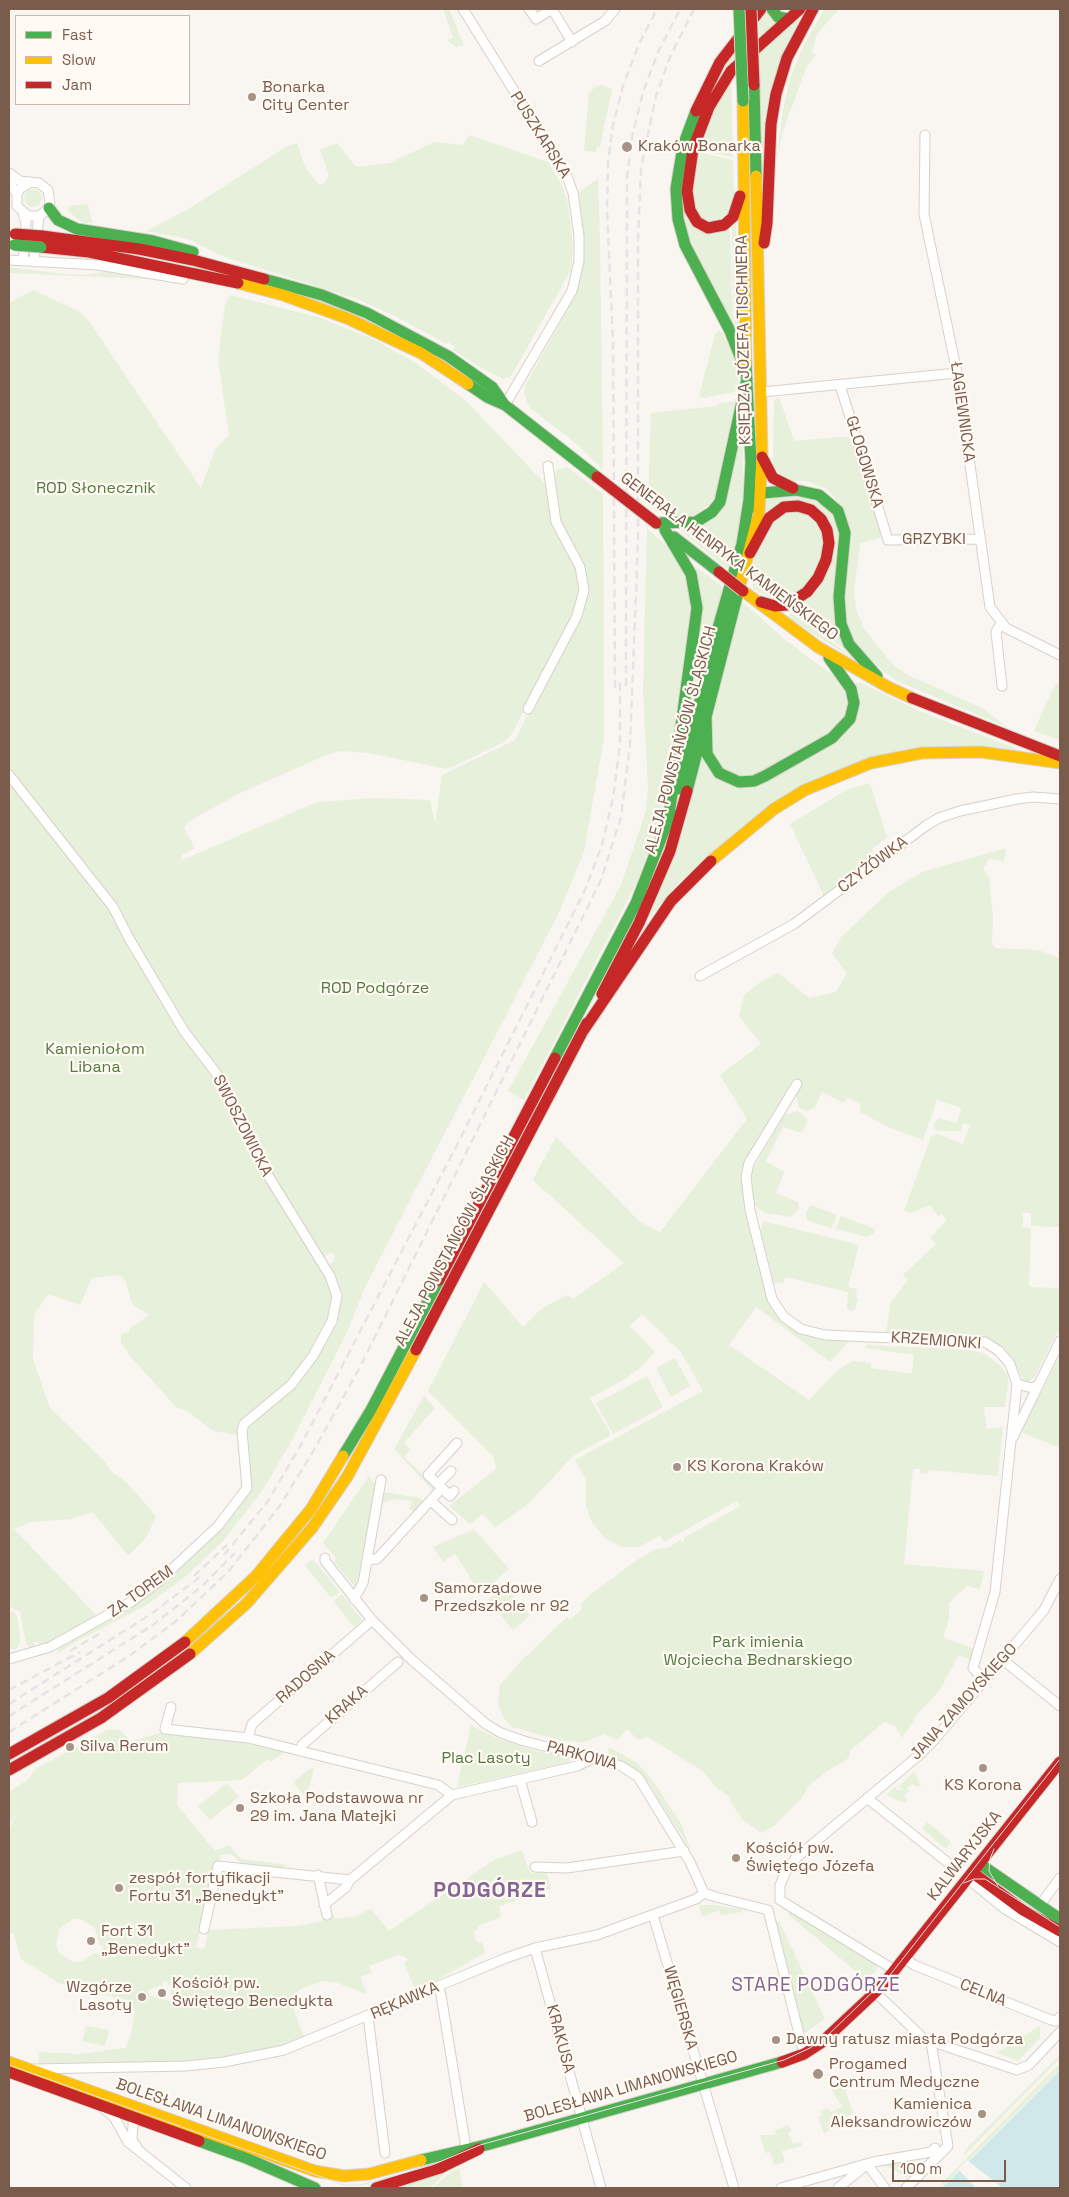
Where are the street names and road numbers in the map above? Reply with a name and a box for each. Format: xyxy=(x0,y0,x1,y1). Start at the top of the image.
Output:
street label: PUSZKARSKA xyxy=(506,88,574,182)
street label: KSIĘDZA JÓZEFA TISCHNERA xyxy=(733,235,755,445)
street label: ŁAGIEWNICKA xyxy=(945,360,979,464)
street label: GŁOGOWSKA xyxy=(841,414,887,510)
street label: GENERAŁA HENRYKA KAMIEŃSKIEGO xyxy=(616,469,842,645)
street label: GRZYBKI xyxy=(902,530,966,550)
street label: ALEJA POWSTAŃCÓW ŚLĄSKICH xyxy=(641,624,721,856)
street label: CZYŻÓWKA xyxy=(834,832,912,898)
street label: SWOSZOWICKA xyxy=(208,1072,276,1180)
street label: ALEJA POWSTAŃCÓW ŚLĄSKICH xyxy=(391,1133,519,1349)
street label: KRZEMIONKI xyxy=(890,1328,982,1354)
street label: ZA TOREM xyxy=(105,1562,177,1622)
street label: JANA ZAMOYSKIEGO xyxy=(906,1640,1022,1764)
street label: RADOSNA xyxy=(273,1646,339,1708)
street label: KRAKA xyxy=(322,1681,372,1729)
street label: PARKOWA xyxy=(545,1737,619,1775)
street label: KALWARYJSKA xyxy=(924,1807,1006,1905)
street label: WĘGIERSKA xyxy=(659,1964,701,2052)
street label: CELNA xyxy=(957,1975,1009,2011)
street label: RĘKAWKA xyxy=(368,1978,442,2024)
street label: KRAKUSA xyxy=(542,2003,578,2075)
street label: BOLESŁAWA LIMANOWSKIEGO xyxy=(522,2047,740,2127)
street label: BOLESŁAWA LIMANOWSKIEGO xyxy=(113,2075,329,2165)

